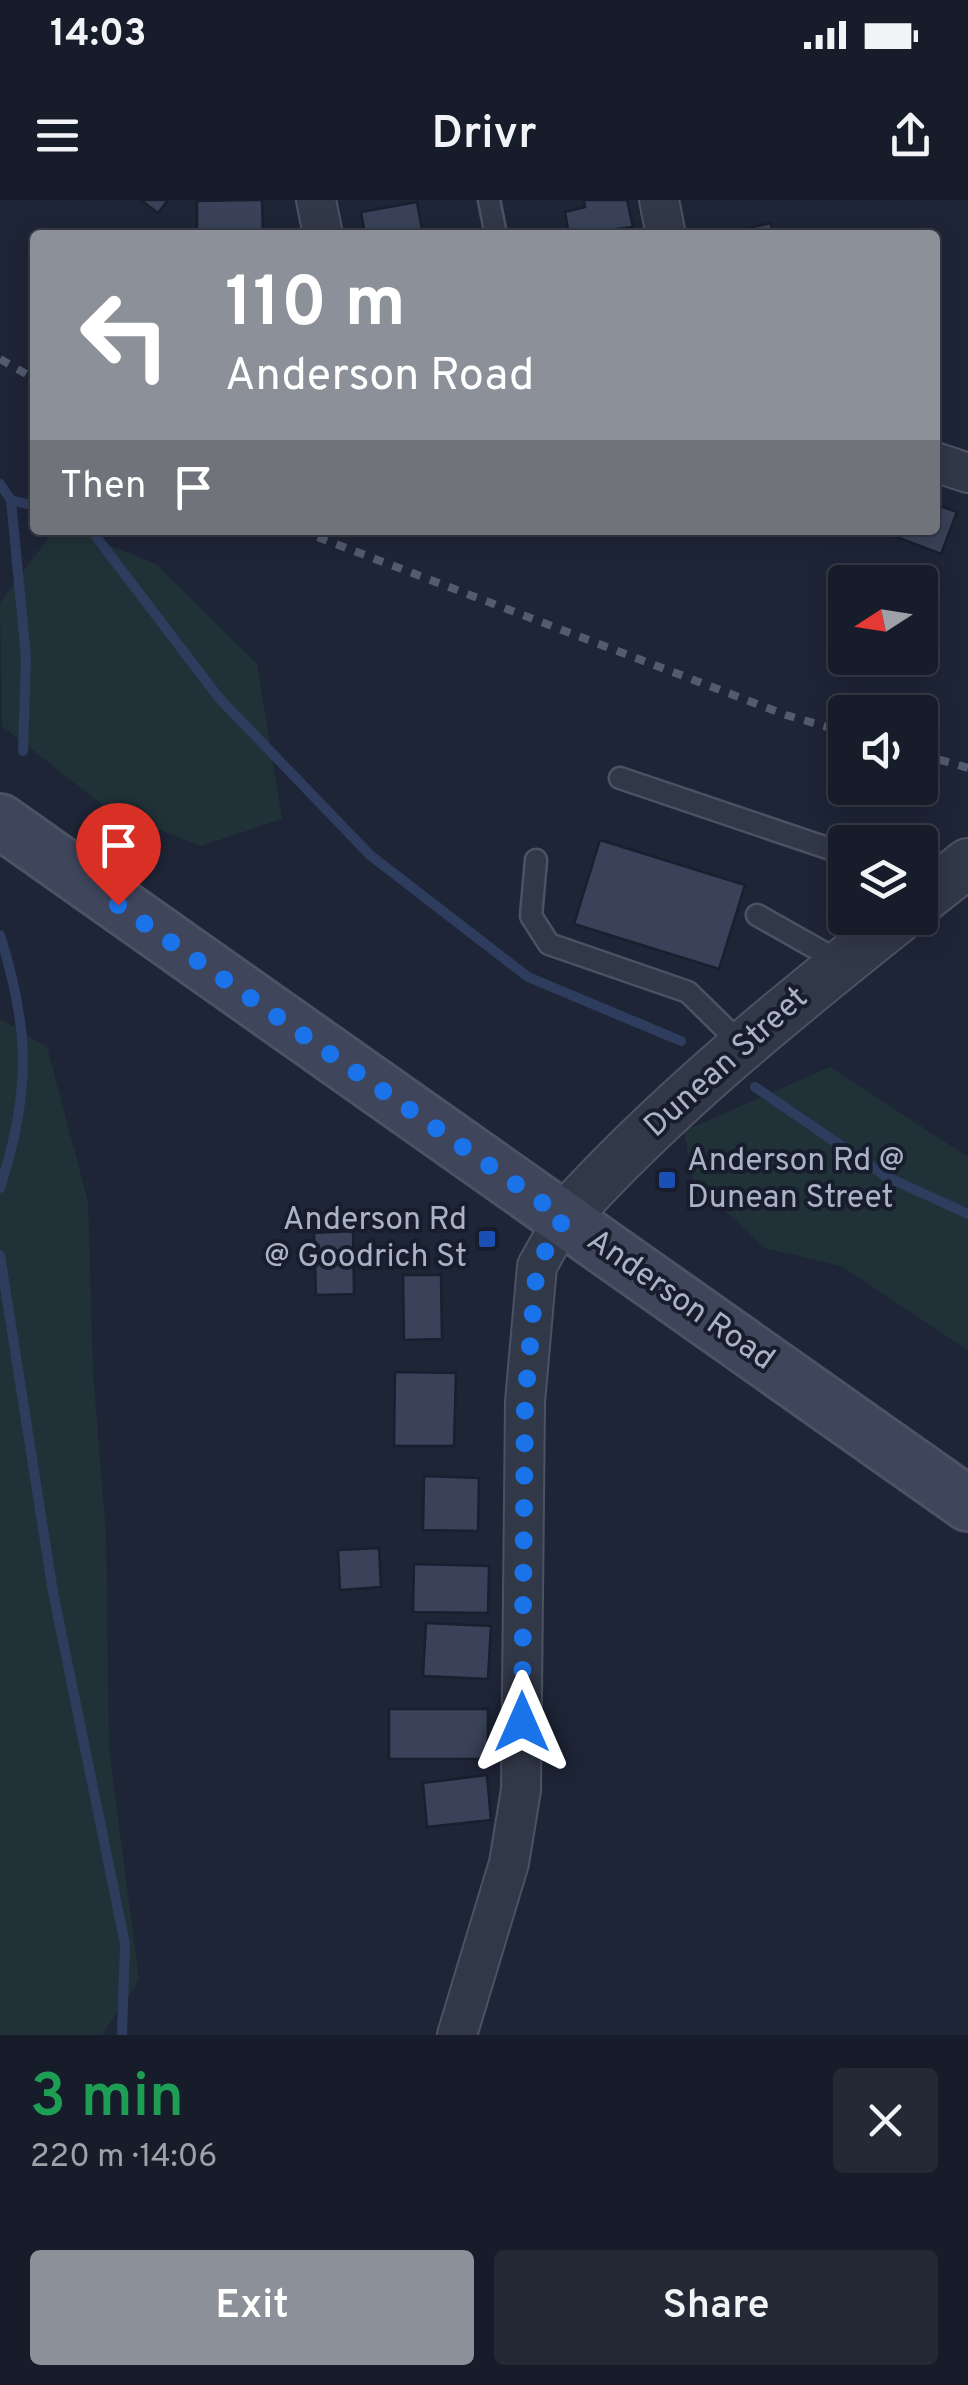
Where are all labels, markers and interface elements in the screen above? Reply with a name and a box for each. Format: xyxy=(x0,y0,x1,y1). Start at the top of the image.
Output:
text: 14:03 xyxy=(50,11,147,60)
text: Drivr xyxy=(431,107,537,164)
icon: menu xyxy=(30,108,85,163)
icon: share xyxy=(883,108,938,163)
text: 110 m xyxy=(225,262,406,351)
icon: left xyxy=(60,270,190,400)
text: Anderson Road xyxy=(225,349,534,406)
icon: arrive xyxy=(166,460,221,515)
text: Then xyxy=(60,463,146,512)
north arrow xyxy=(828,565,938,675)
map controls xyxy=(828,565,938,935)
button: sound xyxy=(828,695,938,805)
pin xyxy=(76,803,161,906)
icon: arrive xyxy=(91,818,146,873)
button: layers xyxy=(828,825,938,935)
street label: Dunean Street xyxy=(637,979,817,1147)
place label: Anderson Rd @ Dunean Street xyxy=(687,1142,905,1219)
marker: Anderson Rd @ Dunean Street xyxy=(656,1169,678,1191)
place label: Anderson Rd @ Goodrich St xyxy=(264,1201,467,1278)
street label: Anderson Road xyxy=(578,1222,782,1380)
marker: Anderson Rd @ Goodrich St xyxy=(476,1228,498,1250)
position arrow xyxy=(470,1670,574,1774)
text: 3 min xyxy=(30,2062,184,2138)
button: close xyxy=(833,2068,938,2173)
text: 220 m · 14:06 xyxy=(30,2138,217,2178)
button: Exit xyxy=(30,2250,474,2365)
button: Share xyxy=(494,2250,938,2365)

